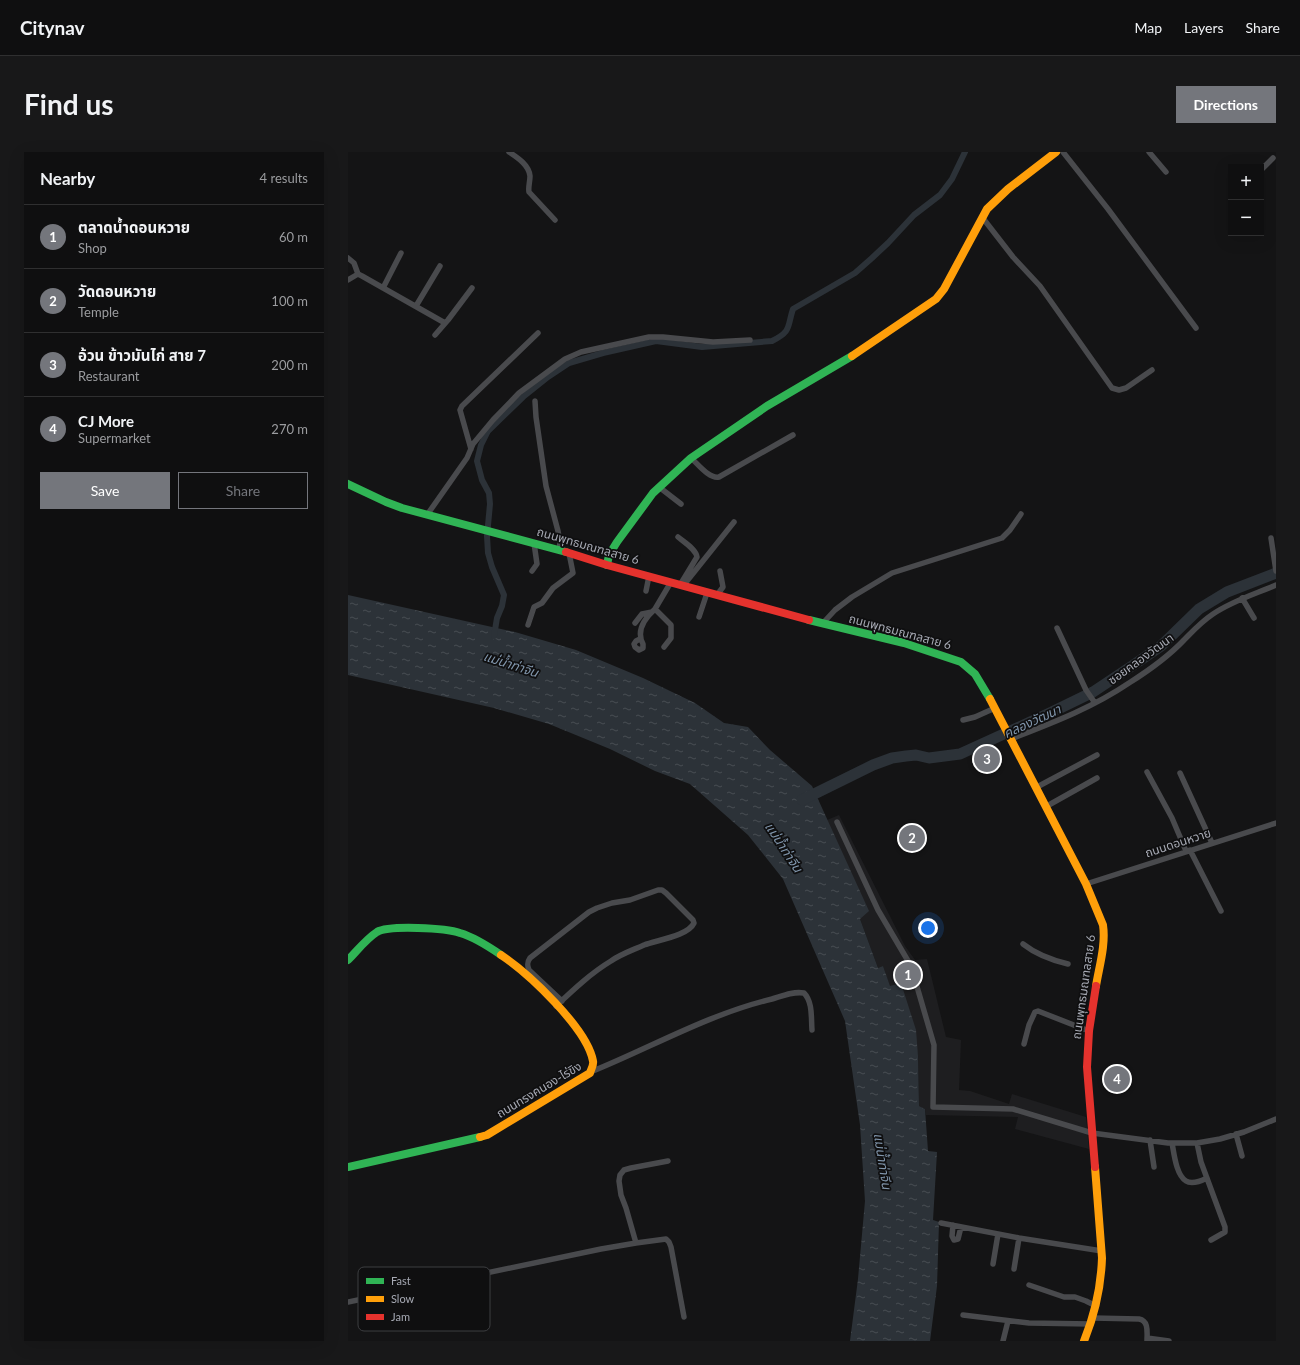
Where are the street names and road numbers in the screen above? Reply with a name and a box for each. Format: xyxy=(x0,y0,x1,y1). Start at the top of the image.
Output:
street label: ถนนพุทธมณฑลสาย 6 xyxy=(535,524,641,567)
street label: ถนนพุทธมณฑลสาย 6 xyxy=(847,611,953,652)
street label: ซอยคลองวัฒนา xyxy=(1105,630,1176,687)
street label: ถนนดอนหวาย xyxy=(1143,825,1213,860)
street label: ถนนพุทธมณฑลสาย 6 xyxy=(1069,934,1098,1040)
street label: ถนนทรงคนอง-ไร่ขิง xyxy=(494,1058,584,1121)

